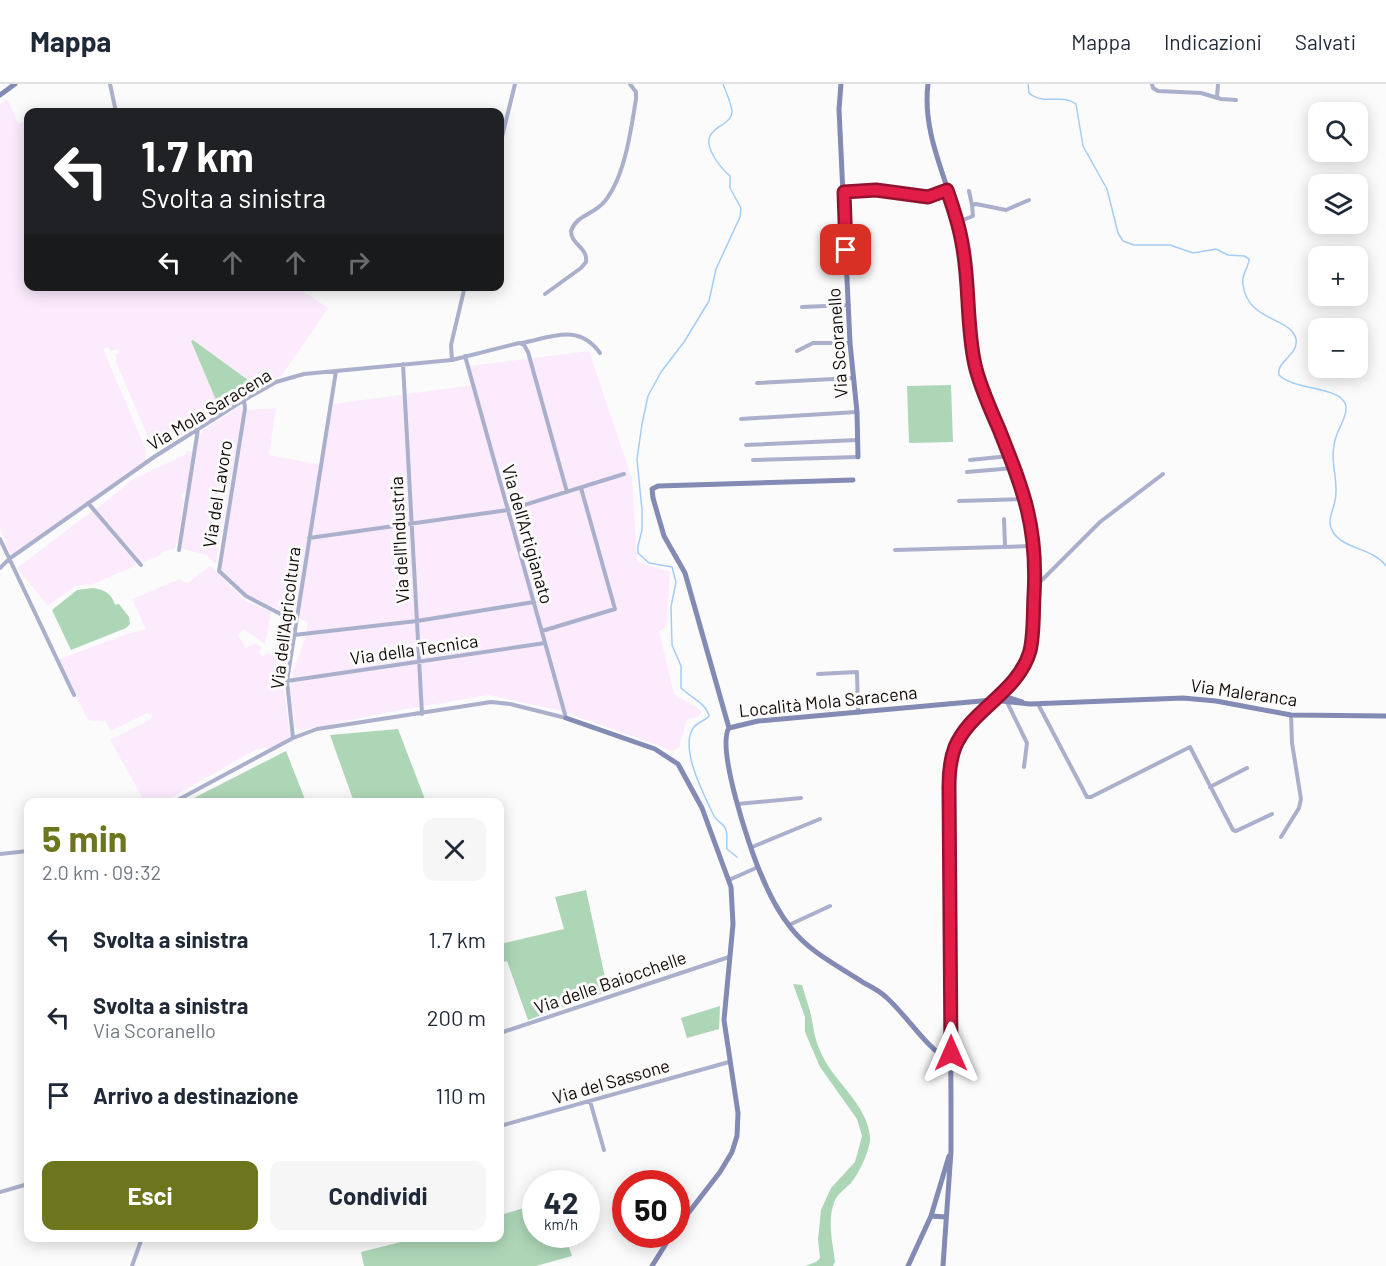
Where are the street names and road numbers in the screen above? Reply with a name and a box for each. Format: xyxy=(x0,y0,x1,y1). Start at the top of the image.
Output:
street label: Via Scoranello xyxy=(822,287,852,399)
street label: Via Mola Saracena xyxy=(143,363,275,455)
street label: Via del Lavoro xyxy=(198,439,236,549)
street label: Via dell'Artigianato xyxy=(498,462,558,606)
street label: Via dell'Industria xyxy=(385,476,413,604)
street label: Via dell'Agricoltura xyxy=(265,545,305,691)
street label: Via della Tecnica xyxy=(348,629,480,669)
street label: Via Maleranca xyxy=(1189,674,1299,710)
street label: Località Mola Saracena xyxy=(738,681,918,721)
street label: Via delle Baiocchelle xyxy=(531,946,689,1018)
street label: Via del Sassone xyxy=(550,1054,672,1108)

